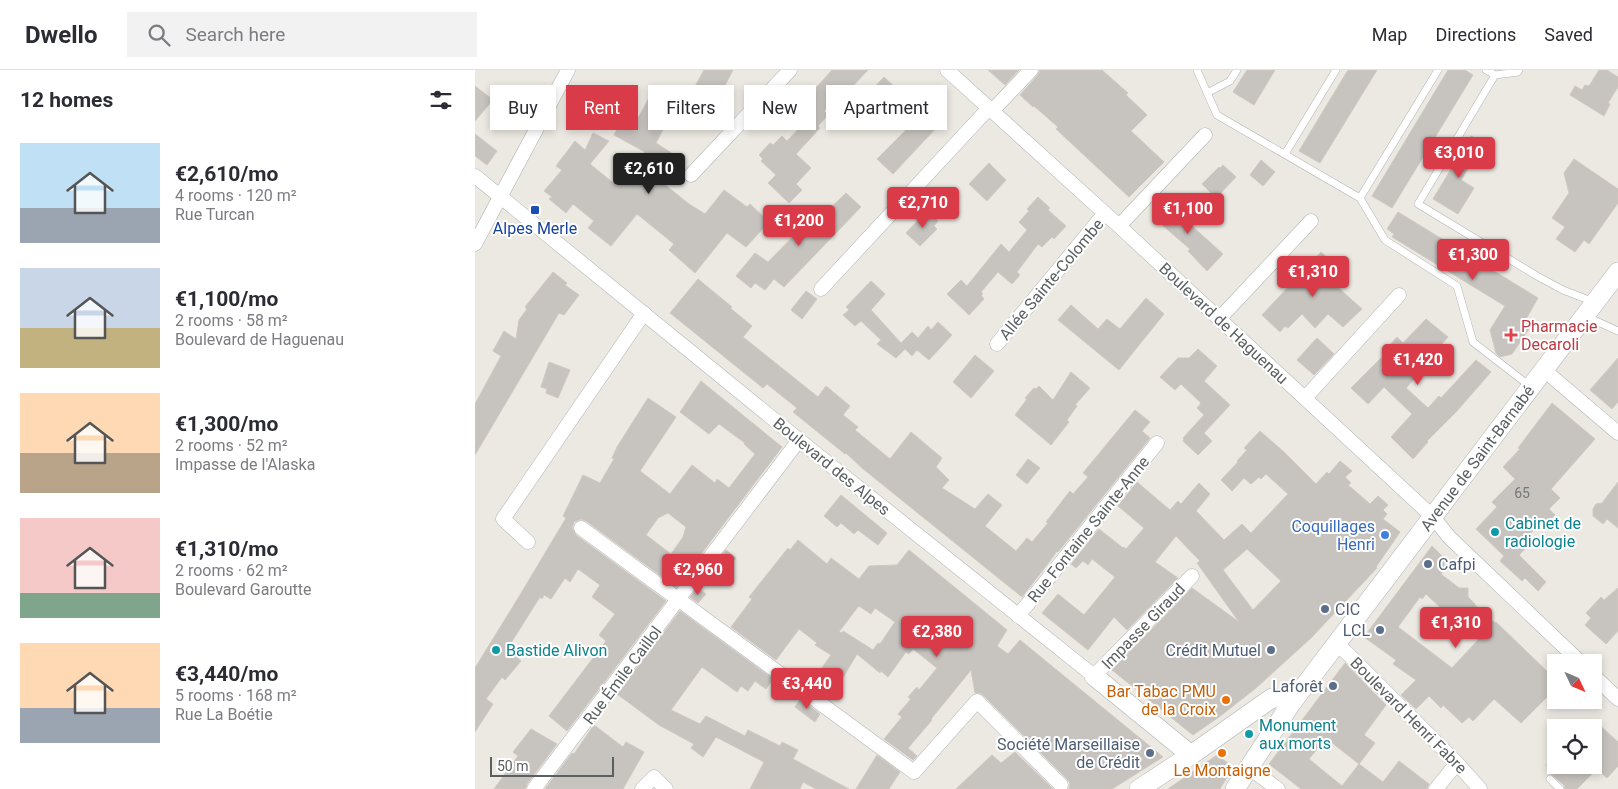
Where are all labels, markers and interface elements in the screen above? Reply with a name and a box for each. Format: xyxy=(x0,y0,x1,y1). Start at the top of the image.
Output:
search box xyxy=(127,12,477,57)
text: Dwello xyxy=(25,21,97,49)
icon: search xyxy=(145,21,173,49)
text: Search here xyxy=(185,23,285,46)
text: Map xyxy=(1372,24,1407,45)
text: Directions xyxy=(1435,24,1516,45)
text: Saved xyxy=(1544,24,1593,45)
chip: Buy xyxy=(490,85,556,130)
chip: Rent xyxy=(566,85,638,130)
chip: Filters xyxy=(648,85,734,130)
chip: New xyxy=(744,85,816,130)
chip: Apartment xyxy=(826,85,947,130)
icon: filters xyxy=(427,86,455,114)
text: 12 homes xyxy=(20,88,113,112)
pin: €3,010 xyxy=(1418,136,1500,179)
text: €3,010 xyxy=(1434,143,1484,162)
pin: €2,610 xyxy=(608,152,690,195)
text: €2,610 xyxy=(624,159,674,178)
text: €2,610/mo xyxy=(175,162,278,186)
icon: home xyxy=(60,163,120,223)
text: 4 rooms · 120 m² xyxy=(175,186,297,205)
pin: €2,710 xyxy=(882,186,964,229)
pin: €1,100 xyxy=(1147,192,1229,235)
text: €2,710 xyxy=(898,193,948,212)
text: €1,100 xyxy=(1163,199,1213,218)
marker: Alpes Merle xyxy=(529,204,541,216)
pin: €1,200 xyxy=(758,204,840,247)
text: Rue Turcan xyxy=(175,205,255,224)
text: €1,200 xyxy=(774,211,824,230)
street label: Allée Sainte-Colombe xyxy=(995,215,1108,344)
place label: Alpes Merle xyxy=(493,219,577,238)
pin: €1,300 xyxy=(1432,238,1514,281)
text: €1,300 xyxy=(1448,245,1498,264)
pin: €1,310 xyxy=(1272,256,1354,298)
street label: Boulevard de Haguenau xyxy=(1155,259,1292,388)
text: €1,310 xyxy=(1288,262,1338,281)
text: €1,100/mo xyxy=(175,287,278,311)
icon: home xyxy=(60,288,120,348)
text: 2 rooms · 58 m² xyxy=(175,311,288,330)
place label: Pharmacie Decaroli xyxy=(1521,317,1598,354)
marker: Pharmacie Decaroli xyxy=(1505,329,1517,341)
text: Boulevard de Haguenau xyxy=(175,330,344,349)
pin: €1,420 xyxy=(1377,344,1459,386)
text: €1,420 xyxy=(1393,350,1443,369)
street label: Avenue de Saint-Barnabé xyxy=(1416,382,1538,535)
text: €1,300/mo xyxy=(175,412,278,436)
icon: home xyxy=(60,413,120,473)
street label: Boulevard des Alpes xyxy=(770,414,894,519)
text: 2 rooms · 52 m² xyxy=(175,436,288,455)
street label: Rue Fontaine Sainte-Anne xyxy=(1024,452,1153,606)
text: Impasse de l'Alaska xyxy=(175,455,315,474)
house number: 65 xyxy=(1514,485,1530,501)
place label: Cabinet de radiologie xyxy=(1505,514,1581,551)
place label: Coquillages Henri xyxy=(1291,517,1375,554)
marker: Cabinet de radiologie xyxy=(1489,526,1501,538)
marker: Coquillages Henri xyxy=(1379,529,1391,541)
text: €1,310/mo xyxy=(175,537,278,561)
icon: home xyxy=(60,538,120,598)
pin: €2,960 xyxy=(657,554,739,596)
place label: Cafpi xyxy=(1438,555,1476,574)
marker: Cafpi xyxy=(1422,558,1434,570)
text: €2,960 xyxy=(673,560,723,579)
text: 2 rooms · 62 m² xyxy=(175,561,288,580)
text: Boulevard Garoutte xyxy=(175,580,312,599)
street label: Impasse Giraud xyxy=(1098,580,1189,673)
place label: CIC xyxy=(1335,600,1360,619)
marker: CIC xyxy=(1319,603,1331,615)
pin: €1,310 xyxy=(1415,606,1497,649)
text: €1,310 xyxy=(1431,613,1481,632)
pin: €2,380 xyxy=(896,616,978,658)
place label: LCL xyxy=(1343,621,1370,640)
street label: Rue Émile Caillol xyxy=(579,622,666,728)
text: €2,380 xyxy=(912,622,962,641)
marker: LCL xyxy=(1374,624,1386,636)
place label: Bastide Alivon xyxy=(506,641,607,660)
place label: Crédit Mutuel xyxy=(1165,641,1261,660)
marker: Bastide Alivon xyxy=(490,644,502,656)
marker: Crédit Mutuel xyxy=(1265,644,1277,656)
street label: Boulevard Henri Fabre xyxy=(1346,653,1471,778)
north arrow xyxy=(1547,654,1603,709)
map controls xyxy=(1547,654,1602,774)
text: €3,440/mo xyxy=(175,662,278,686)
icon: home xyxy=(60,663,120,723)
pin: €3,440 xyxy=(766,668,848,710)
text: €3,440 xyxy=(782,674,832,693)
place label: Laforêt xyxy=(1272,677,1323,696)
marker: Laforêt xyxy=(1327,680,1339,692)
place label: Bar Tabac PMU de la Croix xyxy=(1106,682,1216,719)
text: 5 rooms · 168 m² xyxy=(175,686,297,705)
marker: Bar Tabac PMU de la Croix xyxy=(1220,694,1232,706)
text: Rue La Boétie xyxy=(175,705,273,724)
place label: Monument aux morts xyxy=(1259,716,1336,753)
button: locate xyxy=(1547,719,1602,774)
marker: Monument aux morts xyxy=(1243,728,1255,740)
place label: Société Marseillaise de Crédit xyxy=(997,735,1140,772)
marker: Société Marseillaise de Crédit xyxy=(1144,747,1156,759)
marker: Le Montaigne xyxy=(1216,747,1228,759)
scale bar xyxy=(490,754,614,777)
text: 50 m xyxy=(497,758,529,774)
place label: Le Montaigne xyxy=(1173,761,1271,780)

